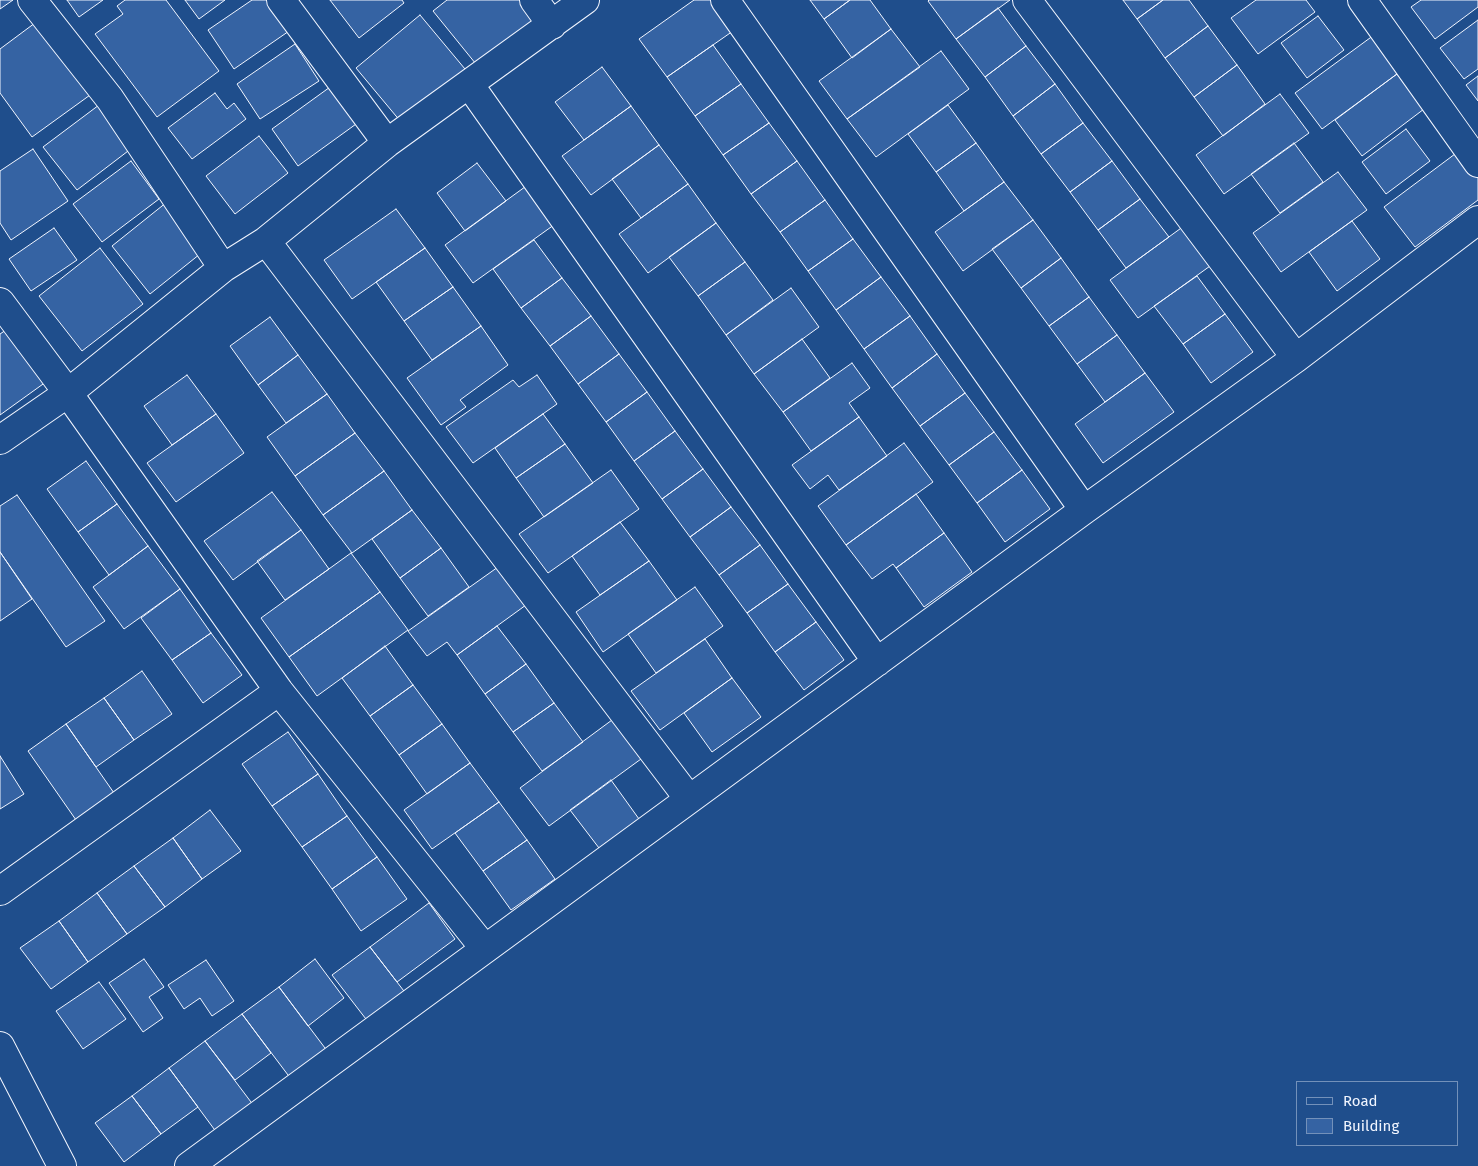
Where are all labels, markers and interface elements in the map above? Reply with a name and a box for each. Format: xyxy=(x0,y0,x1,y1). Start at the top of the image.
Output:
legend xyxy=(1296,1081,1458,1146)
text: Road xyxy=(1343,1092,1378,1110)
text: Building xyxy=(1343,1117,1399,1135)

